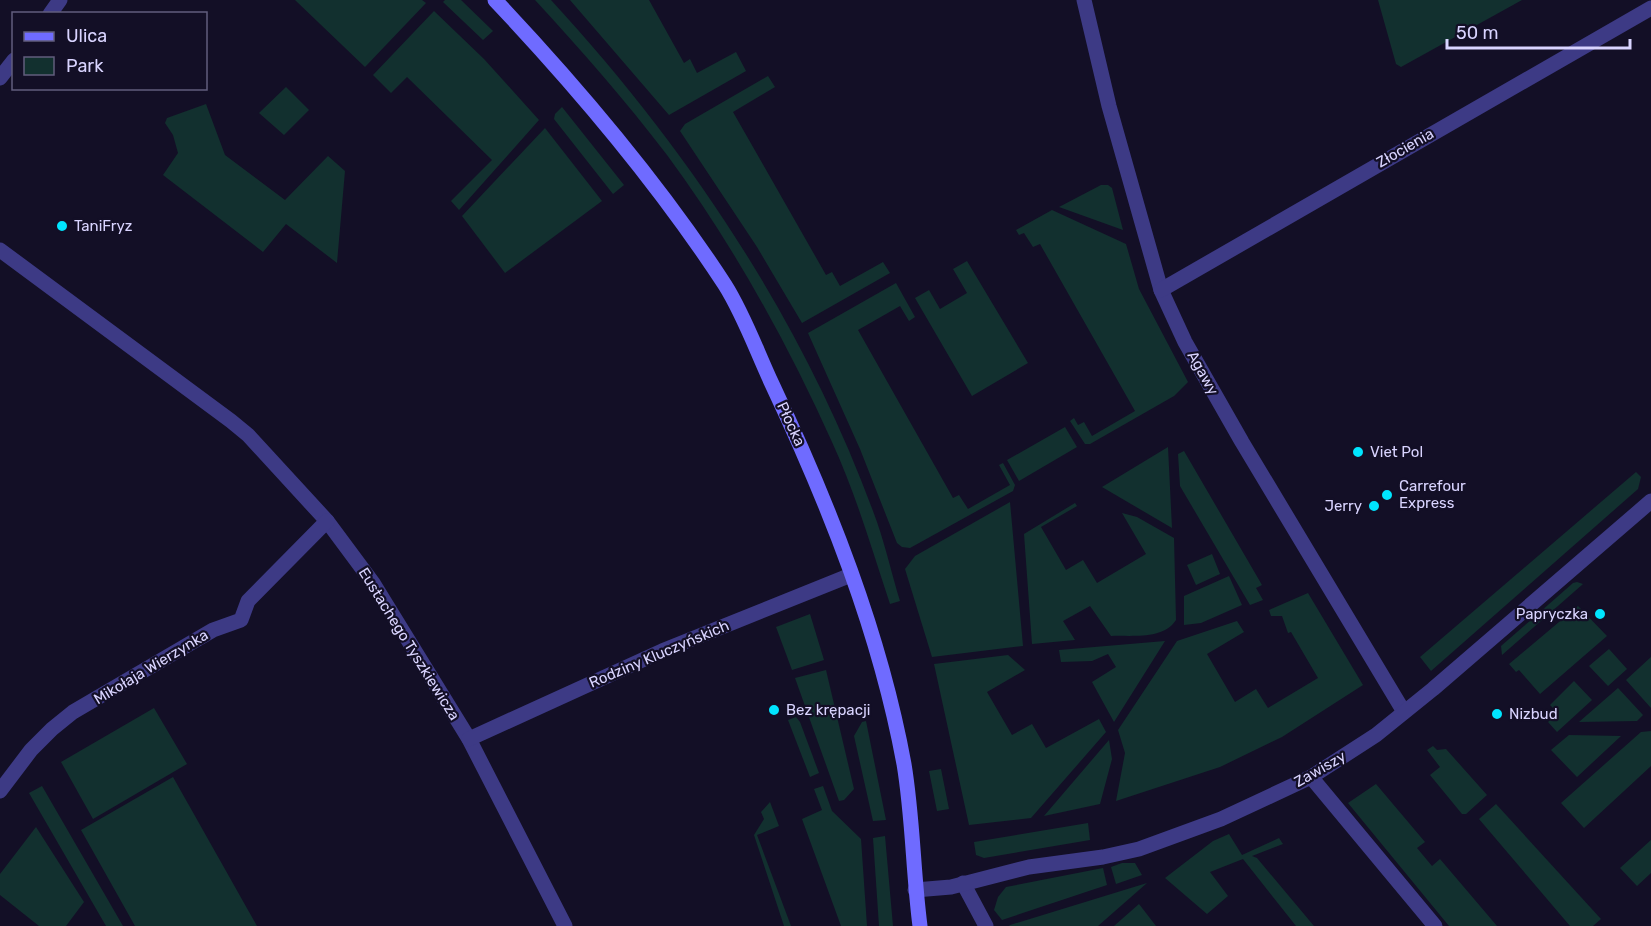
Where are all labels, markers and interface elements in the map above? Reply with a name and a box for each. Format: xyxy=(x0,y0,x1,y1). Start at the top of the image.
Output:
legend xyxy=(12,12,207,90)
scale bar xyxy=(1447,12,1630,50)
text: 50 m xyxy=(1456,22,1499,44)
text: Ulica xyxy=(66,25,107,47)
text: Park xyxy=(66,55,104,77)
street label: Złocienia xyxy=(1373,124,1437,172)
place label: TaniFryz xyxy=(74,217,133,235)
marker: TaniFryz xyxy=(55,219,69,233)
street label: Agawy xyxy=(1184,348,1222,398)
street label: Płocka xyxy=(773,399,809,449)
place label: Viet Pol xyxy=(1370,443,1423,461)
marker: Viet Pol xyxy=(1351,445,1365,459)
place label: Carrefour Express xyxy=(1399,477,1466,512)
marker: Carrefour Express xyxy=(1380,488,1394,502)
place label: Jerry xyxy=(1324,497,1362,515)
marker: Jerry xyxy=(1367,499,1381,513)
street label: Eustachego Tyszkiewicza xyxy=(355,564,463,724)
place label: Papryczka xyxy=(1516,605,1588,623)
marker: Papryczka xyxy=(1593,607,1607,621)
street label: Rodziny Kluczyńskich xyxy=(586,616,732,692)
street label: Mikołaja Wierzynka xyxy=(91,626,211,708)
place label: Bez krępacji xyxy=(786,701,870,719)
marker: Bez krępacji xyxy=(767,703,781,717)
place label: Nizbud xyxy=(1509,705,1558,723)
marker: Nizbud xyxy=(1490,707,1504,721)
street label: Zawiszy xyxy=(1291,747,1349,791)

